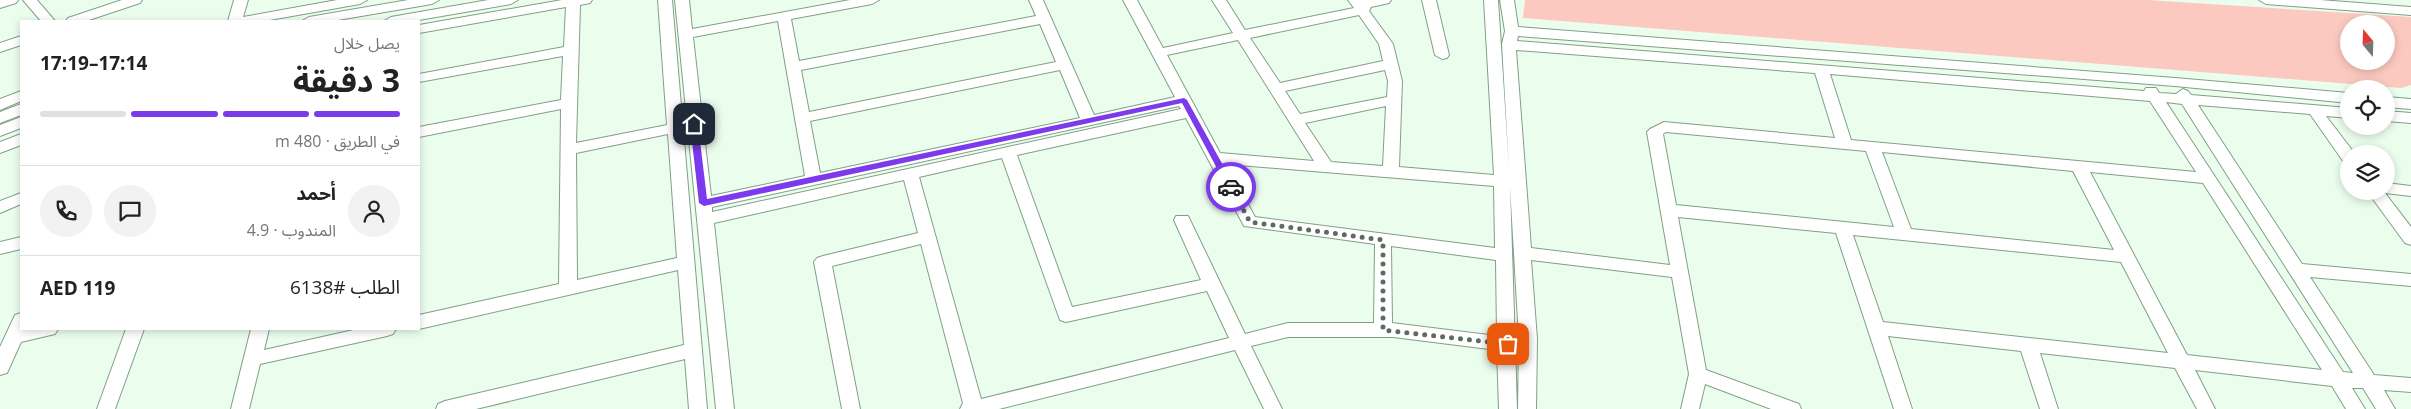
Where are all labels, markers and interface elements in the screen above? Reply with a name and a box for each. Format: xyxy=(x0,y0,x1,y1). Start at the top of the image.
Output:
north arrow xyxy=(2340,15,2395,70)
map controls xyxy=(2340,15,2395,200)
text: يصل خلال xyxy=(334,32,400,54)
text: 17:14–17:19 xyxy=(40,50,147,76)
text: 3 دقيقة xyxy=(293,58,400,101)
button: locate xyxy=(2340,80,2395,135)
pin xyxy=(673,103,715,145)
icon: home xyxy=(680,110,708,138)
text: في الطريق · 480 m xyxy=(275,130,400,152)
button: layers xyxy=(2340,145,2395,200)
courier xyxy=(1206,162,1256,212)
icon: car xyxy=(1217,173,1245,201)
text: أحمد xyxy=(296,180,336,206)
button: phone xyxy=(40,185,92,237)
button: chat xyxy=(104,185,156,237)
button: person xyxy=(348,185,400,237)
text: المندوب · 4.9 xyxy=(247,219,336,241)
text: الطلب #6138 xyxy=(290,274,400,300)
text: AED 119 xyxy=(40,275,115,301)
pin xyxy=(1487,323,1529,365)
icon: bag xyxy=(1494,330,1522,358)

